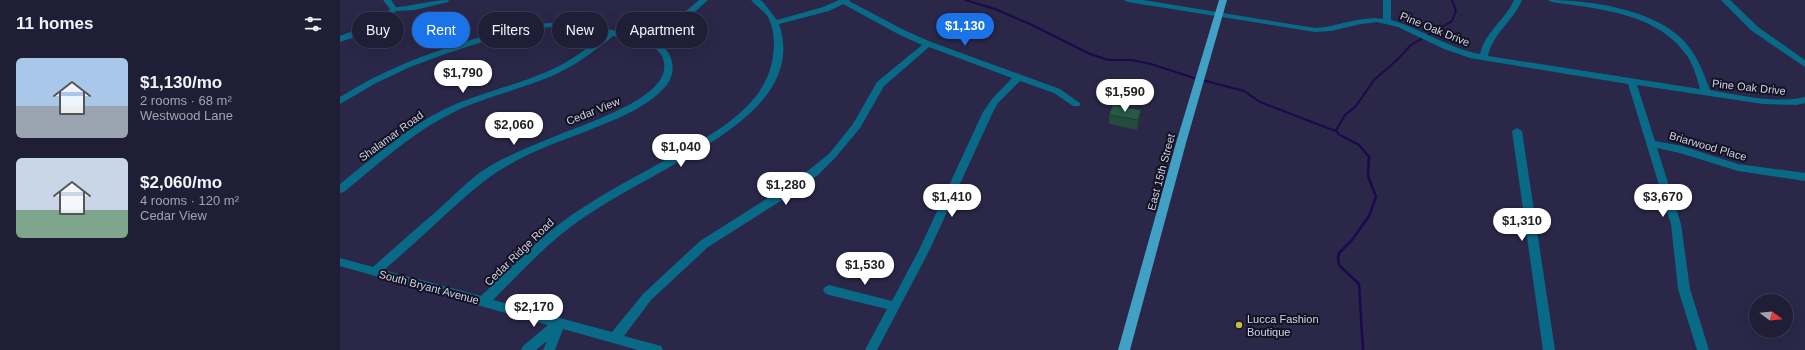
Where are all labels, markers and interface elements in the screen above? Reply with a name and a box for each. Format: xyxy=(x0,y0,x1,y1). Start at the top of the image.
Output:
street label: Pine Oak Drive xyxy=(1398,10,1472,48)
chip: Buy xyxy=(352,12,404,48)
chip: Rent xyxy=(412,12,470,48)
chip: Filters xyxy=(478,12,544,48)
chip: New xyxy=(552,12,608,48)
chip: Apartment xyxy=(616,12,708,48)
icon: filters xyxy=(302,13,324,35)
pin: $1,130 xyxy=(932,13,998,47)
text: 11 homes xyxy=(16,14,94,33)
text: $1,130 xyxy=(945,18,985,33)
pin: $1,790 xyxy=(430,60,496,94)
text: $1,790 xyxy=(443,65,483,80)
text: $1,130/mo xyxy=(140,73,222,92)
icon: home xyxy=(48,74,96,122)
street label: Pine Oak Drive xyxy=(1712,77,1786,97)
pin: $1,590 xyxy=(1092,79,1158,113)
text: $1,590 xyxy=(1105,84,1145,99)
text: 2 rooms · 68 m² xyxy=(140,93,232,108)
street label: Cedar View xyxy=(564,95,622,127)
text: Westwood Lane xyxy=(140,108,233,123)
street label: Shalamar Road xyxy=(357,109,425,163)
pin: $2,060 xyxy=(481,112,547,146)
text: $2,060 xyxy=(494,117,534,132)
street label: Briarwood Place xyxy=(1668,129,1748,163)
street label: East 15th Street xyxy=(1145,132,1177,212)
pin: $1,040 xyxy=(648,134,714,168)
text: $1,040 xyxy=(661,139,701,154)
pin: $1,280 xyxy=(753,172,819,206)
text: $2,060/mo xyxy=(140,173,222,192)
icon: home xyxy=(48,174,96,222)
text: $1,280 xyxy=(766,177,806,192)
pin: $1,410 xyxy=(919,184,985,218)
pin: $3,670 xyxy=(1630,184,1696,218)
text: $1,410 xyxy=(932,189,972,204)
text: $3,670 xyxy=(1643,189,1683,204)
text: 4 rooms · 120 m² xyxy=(140,193,239,208)
text: Cedar View xyxy=(140,208,207,223)
pin: $1,310 xyxy=(1489,208,1555,242)
text: $1,310 xyxy=(1502,213,1542,228)
street label: Cedar Ridge Road xyxy=(482,216,556,288)
pin: $1,530 xyxy=(832,252,898,286)
text: $1,530 xyxy=(845,257,885,272)
street label: South Bryant Avenue xyxy=(378,268,480,306)
pin: $2,170 xyxy=(501,294,567,328)
north arrow xyxy=(1749,294,1793,338)
map controls xyxy=(1749,294,1793,338)
text: $2,170 xyxy=(514,299,554,314)
place label: Lucca Fashion Boutique xyxy=(1247,313,1319,338)
marker: Lucca Fashion Boutique xyxy=(1234,320,1244,330)

